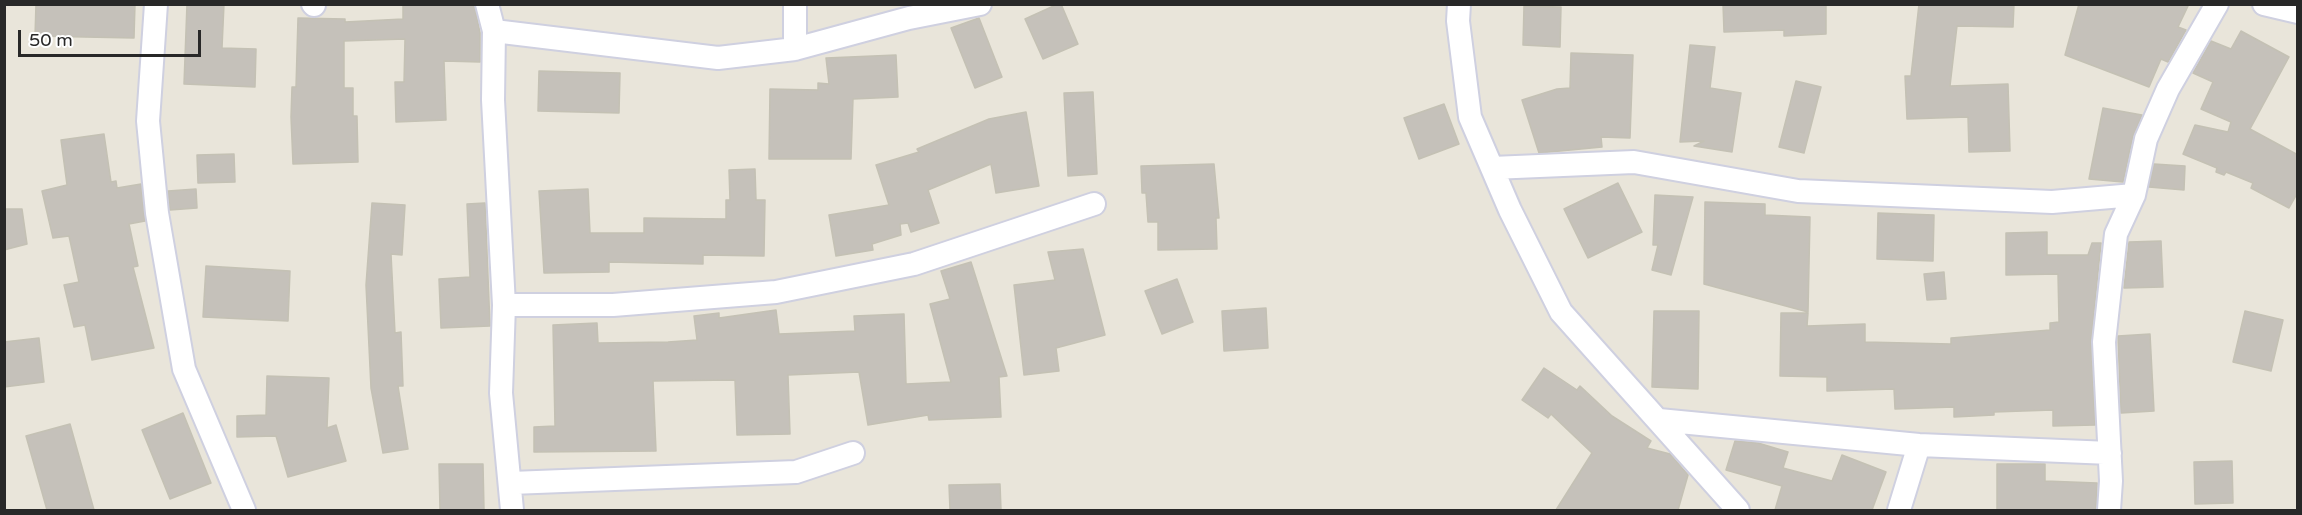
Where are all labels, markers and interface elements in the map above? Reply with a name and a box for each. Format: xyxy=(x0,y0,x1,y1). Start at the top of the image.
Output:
scale bar xyxy=(21,18,204,56)
text: 50 m xyxy=(29,29,73,51)

